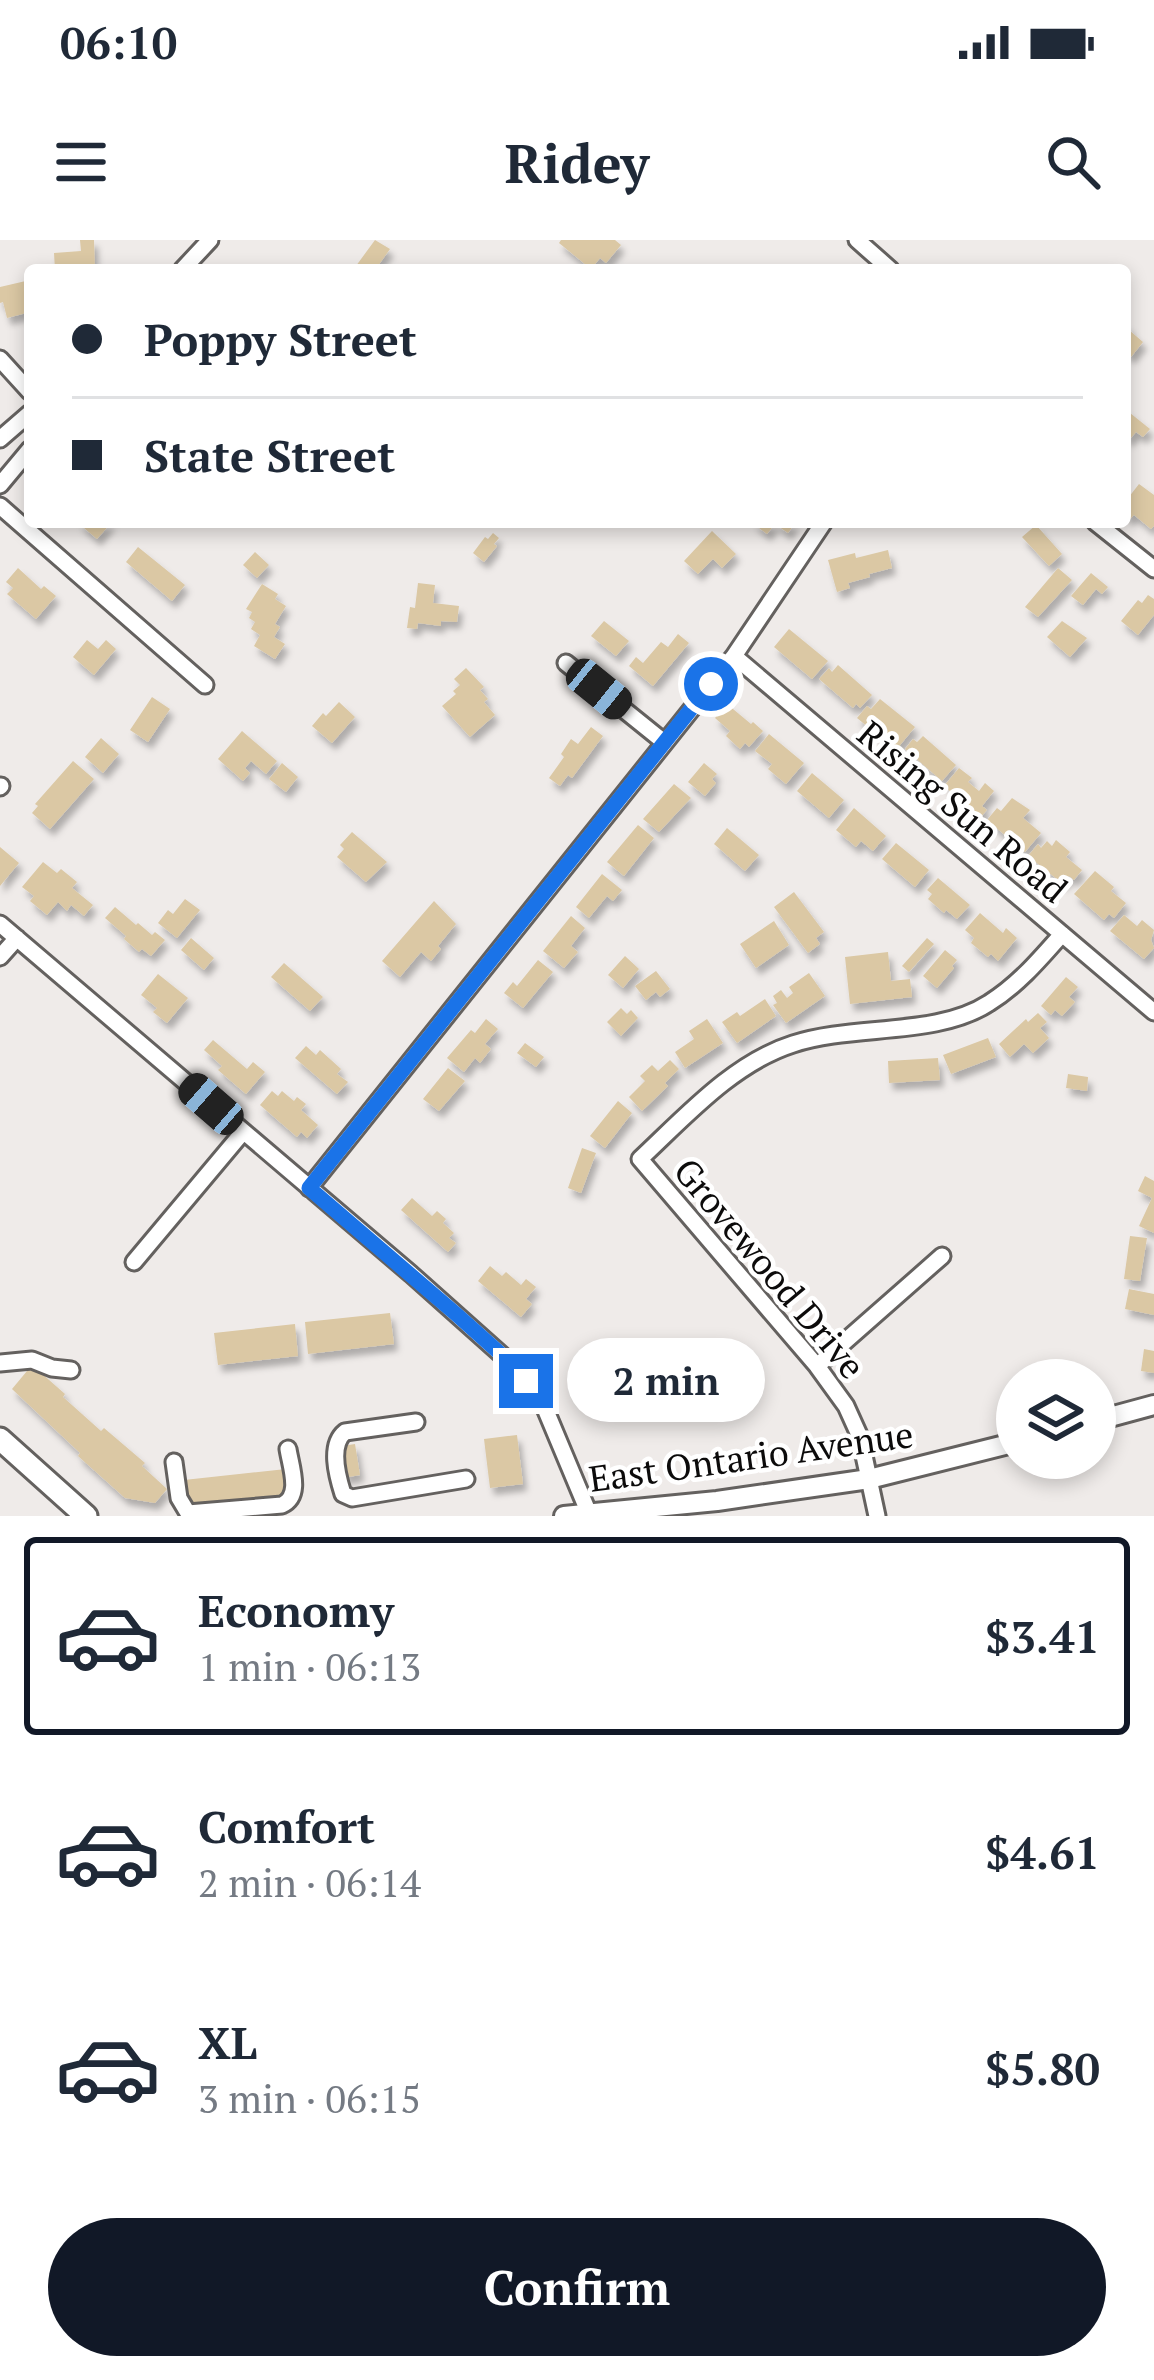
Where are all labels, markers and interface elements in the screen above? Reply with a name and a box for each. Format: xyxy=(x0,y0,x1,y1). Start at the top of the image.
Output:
text: 06:10 xyxy=(60,12,177,72)
text: Ridey xyxy=(505,127,649,198)
icon: menu xyxy=(48,129,114,195)
icon: search xyxy=(1040,129,1106,195)
text: Poppy Street xyxy=(144,309,417,369)
text: State Street xyxy=(144,425,395,485)
car xyxy=(560,652,638,726)
route start xyxy=(684,657,738,711)
street label: Rising Sun Road xyxy=(848,710,1078,912)
car xyxy=(172,1067,250,1141)
street label: Grovewood Drive xyxy=(664,1148,876,1388)
callout: 2 min xyxy=(568,1339,766,1423)
route end xyxy=(499,1354,553,1408)
text: 2 min xyxy=(613,1354,719,1406)
map controls xyxy=(996,1359,1116,1479)
button: layers xyxy=(996,1359,1116,1479)
street label: East Ontario Avenue xyxy=(586,1410,916,1502)
text: Economy xyxy=(198,1580,394,1640)
icon: car xyxy=(54,1582,162,1690)
text: $3.41 xyxy=(985,1606,1100,1666)
text: 1 min · 06:13 xyxy=(198,1640,421,1692)
text: Comfort xyxy=(198,1796,375,1856)
icon: car xyxy=(54,1798,162,1906)
text: $4.61 xyxy=(985,1822,1100,1882)
text: 2 min · 06:14 xyxy=(198,1856,421,1908)
text: XL xyxy=(198,2012,257,2072)
icon: car xyxy=(54,2014,162,2122)
text: $5.80 xyxy=(985,2038,1100,2098)
text: 3 min · 06:15 xyxy=(198,2072,421,2124)
button: Confirm xyxy=(48,2218,1106,2356)

